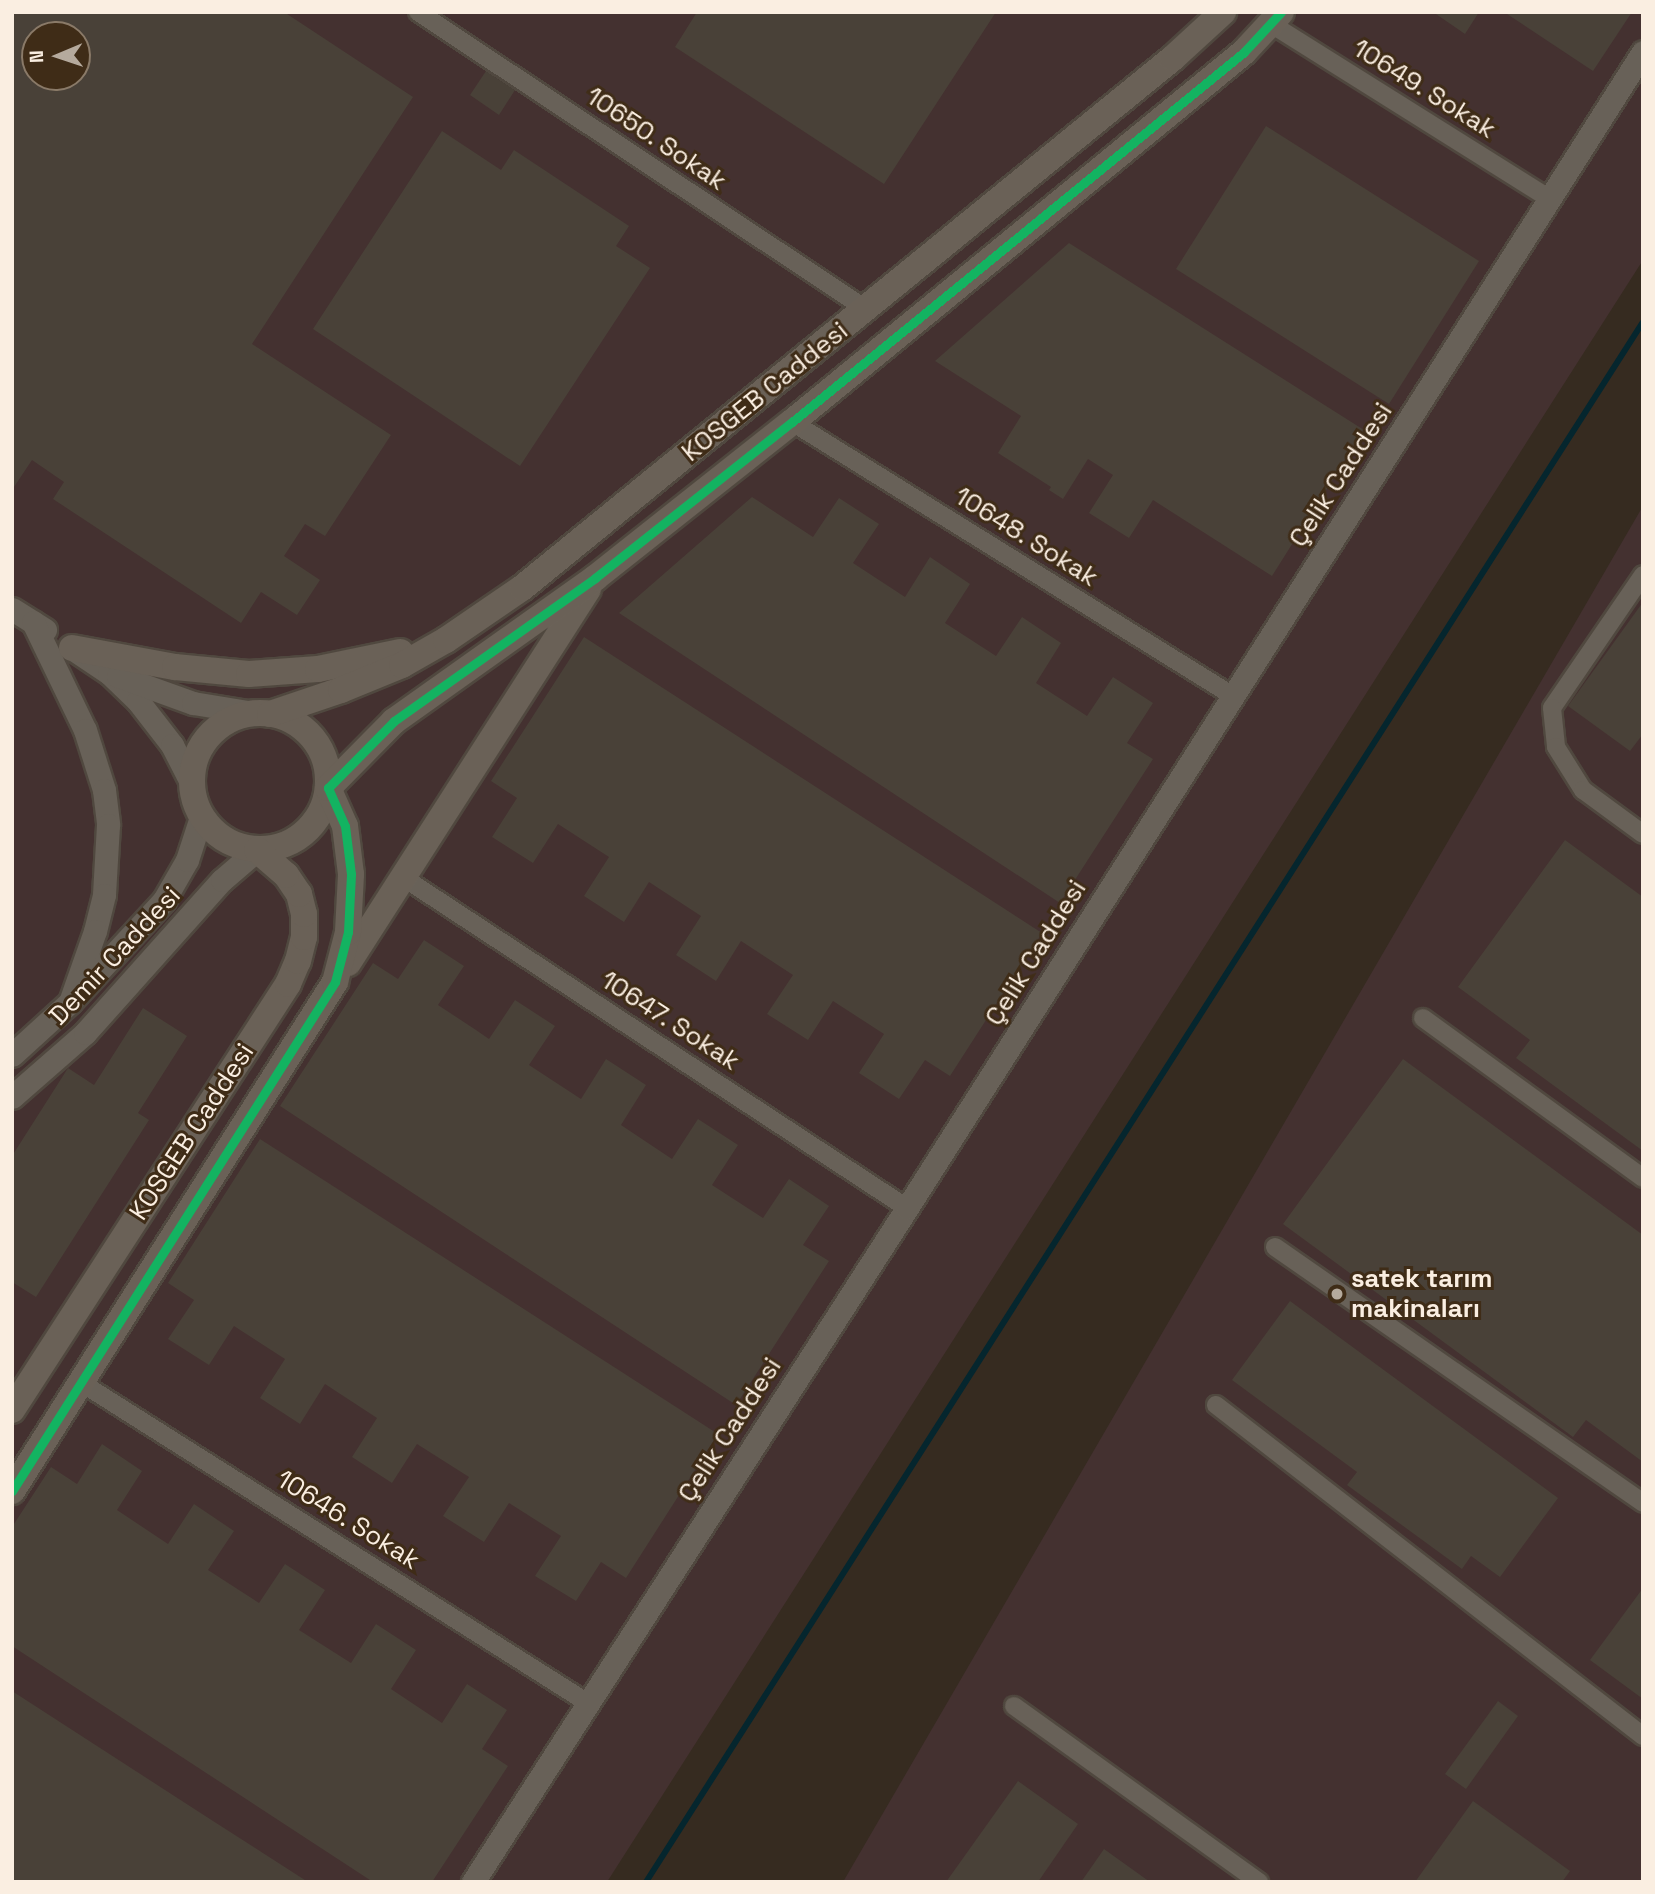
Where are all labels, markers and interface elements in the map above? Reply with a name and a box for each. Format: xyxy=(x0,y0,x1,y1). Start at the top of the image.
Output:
north arrow xyxy=(21,21,91,91)
street label: 10649. Sokak xyxy=(1346,33,1502,145)
text: N xyxy=(24,50,49,63)
street label: 10650. Sokak xyxy=(580,80,732,198)
street label: KOSGEB Caddesi xyxy=(676,316,854,468)
street label: Çelik Caddesi xyxy=(1283,397,1399,553)
street label: 10648. Sokak xyxy=(948,480,1104,594)
street label: Çelik Caddesi xyxy=(979,874,1093,1032)
street label: Demir Caddesi xyxy=(43,880,187,1032)
street label: 10647. Sokak xyxy=(595,964,745,1078)
street label: KOSGEB Caddesi xyxy=(123,1038,261,1226)
place label: satek tarım makinaları xyxy=(1351,1263,1493,1324)
marker: satek tarım makinaları xyxy=(1329,1286,1345,1302)
street label: Çelik Caddesi xyxy=(672,1352,788,1508)
street label: 10646. Sokak xyxy=(270,1463,426,1577)

